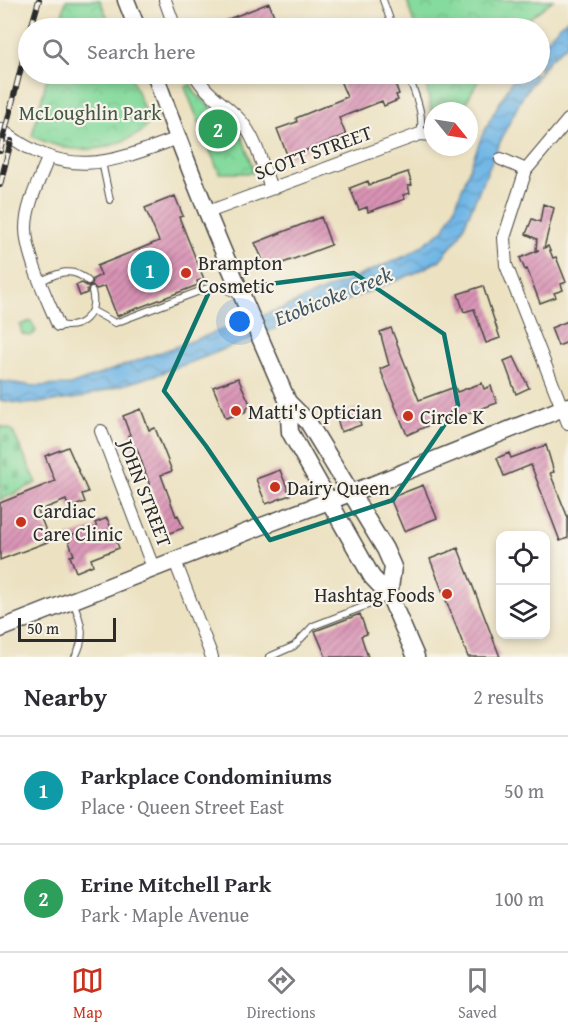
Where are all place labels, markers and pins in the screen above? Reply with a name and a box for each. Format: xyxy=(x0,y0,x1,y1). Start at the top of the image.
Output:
pin: 2 xyxy=(198,106,238,152)
pin: 1 xyxy=(130,248,170,292)
place label: Brampton Cosmetic xyxy=(198,248,282,300)
marker: Brampton Cosmetic xyxy=(179,266,193,280)
place label: Matti's Optician xyxy=(248,397,382,426)
place label: Circle K xyxy=(420,402,484,431)
marker: Matti's Optician xyxy=(229,404,243,418)
marker: Circle K xyxy=(401,409,415,423)
place label: Dairy Queen xyxy=(287,473,390,502)
marker: Dairy Queen xyxy=(268,480,282,494)
place label: Cardiac Care Clinic xyxy=(33,496,123,548)
marker: Cardiac Care Clinic xyxy=(14,515,28,529)
place label: Hashtag Foods xyxy=(314,580,435,609)
marker: Hashtag Foods xyxy=(440,587,454,601)

